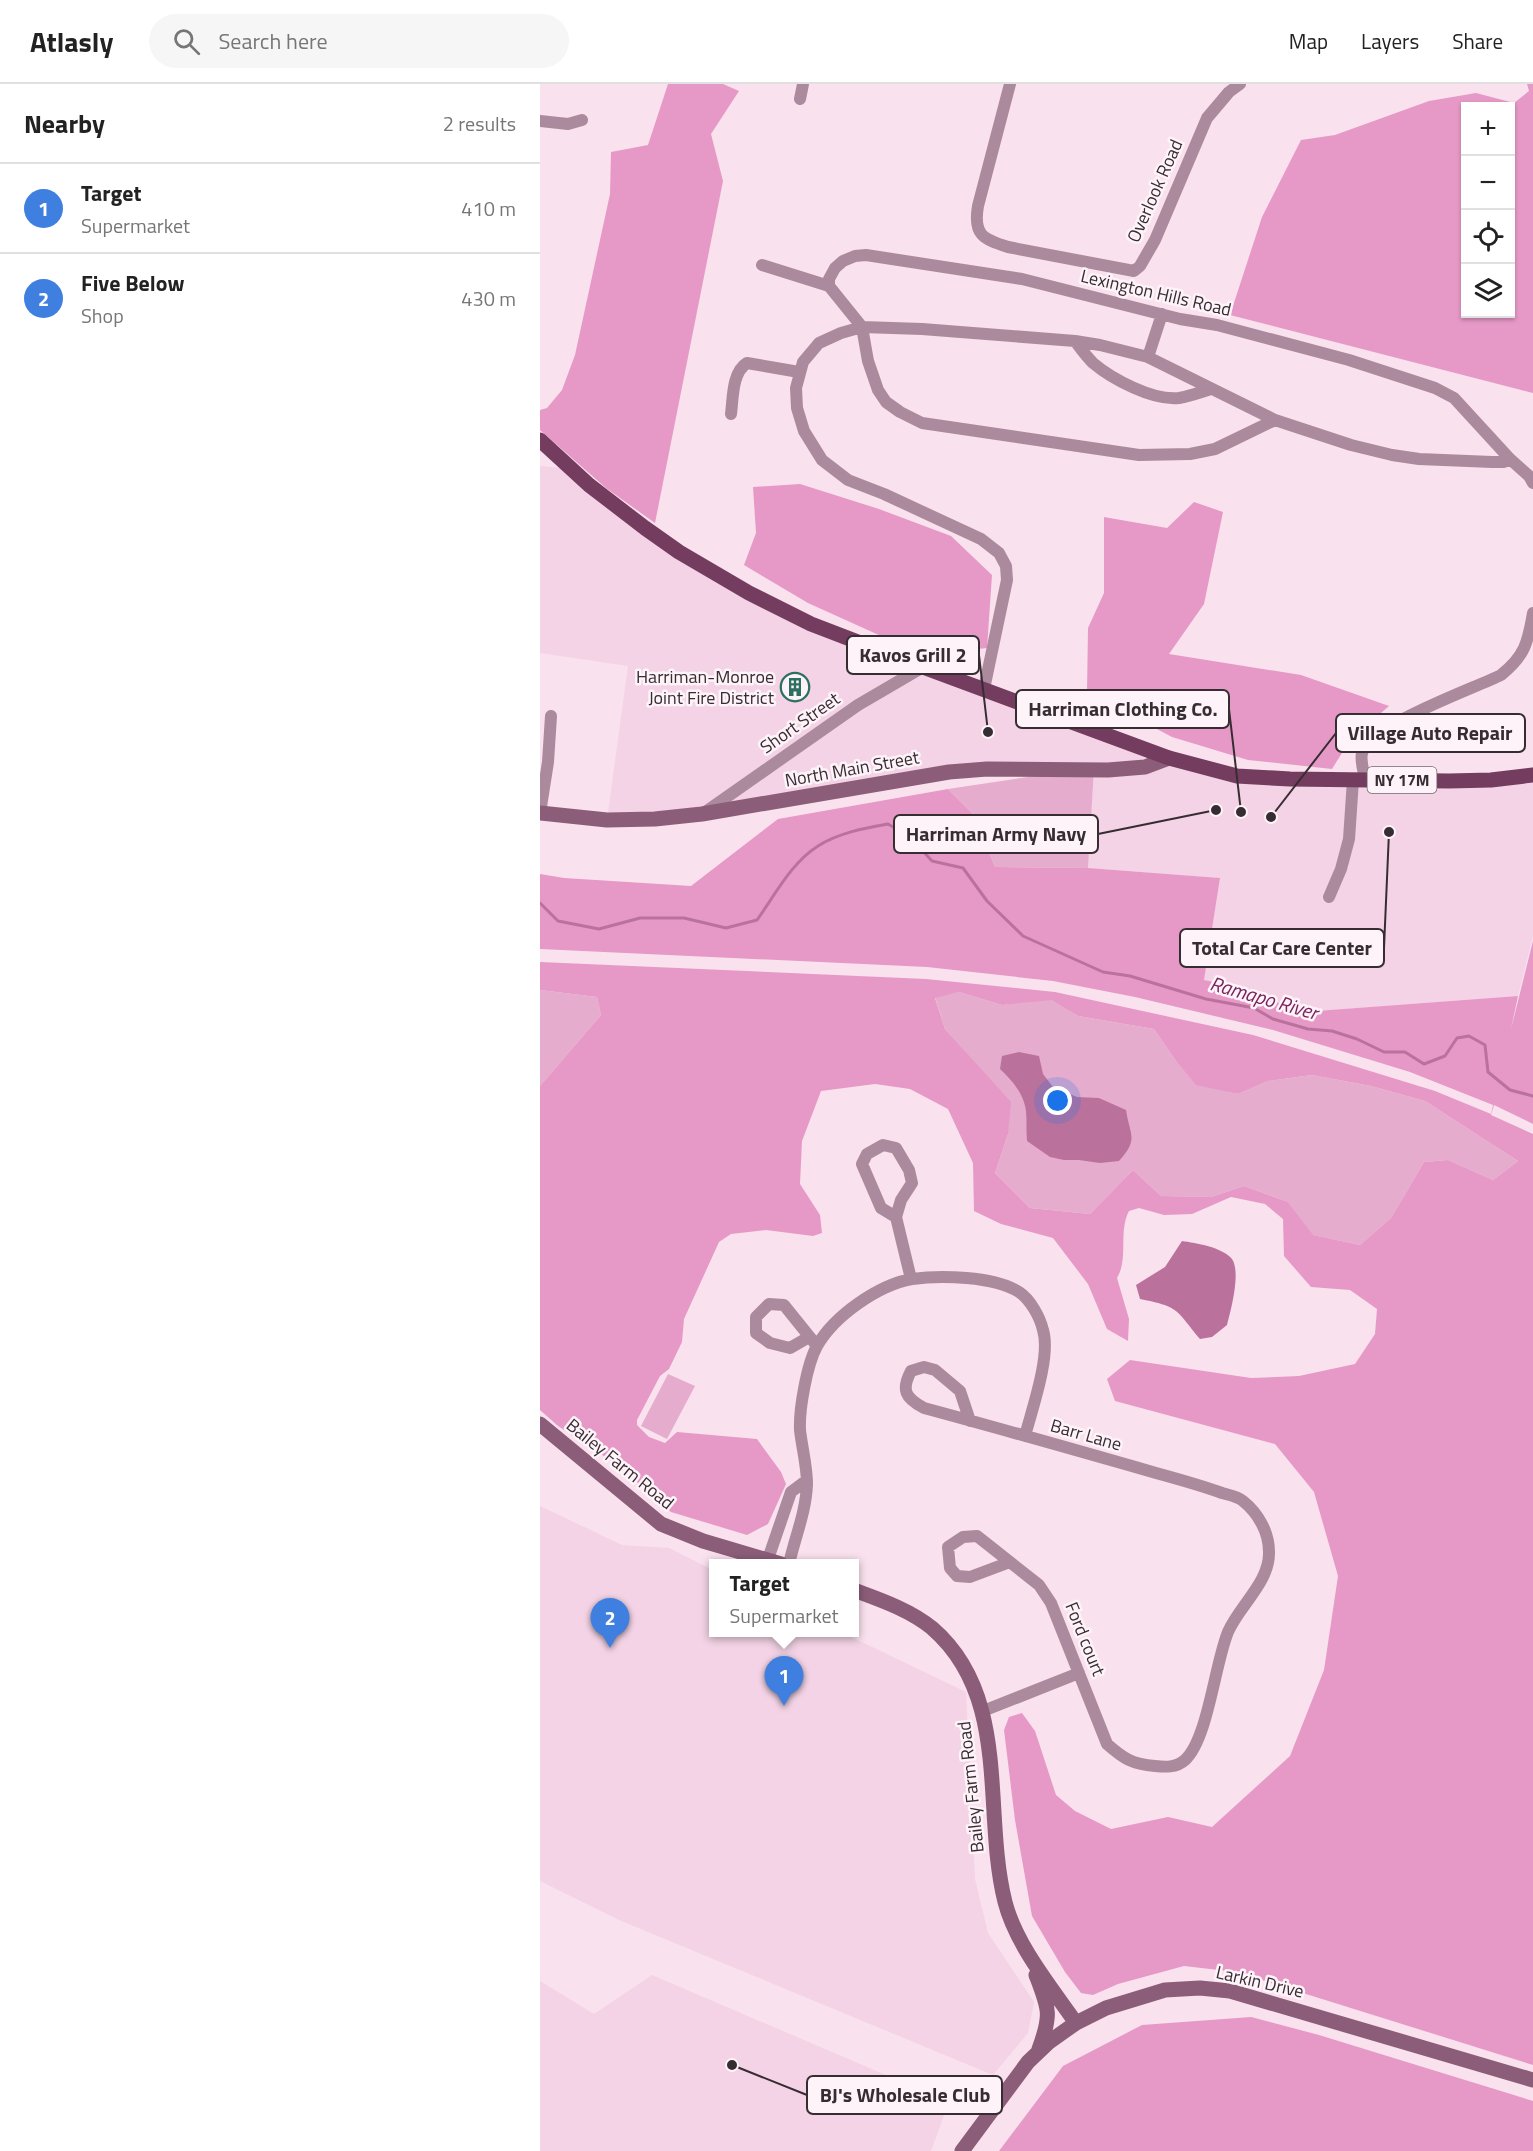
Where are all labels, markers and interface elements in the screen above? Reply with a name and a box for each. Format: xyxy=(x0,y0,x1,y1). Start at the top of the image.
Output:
search box xyxy=(149,14,569,68)
text: Atlasly xyxy=(30,20,113,63)
text: Search here xyxy=(218,24,328,58)
icon: search xyxy=(170,25,203,58)
text: Map xyxy=(1289,25,1328,57)
text: Layers xyxy=(1361,25,1419,57)
text: Share xyxy=(1452,25,1503,57)
map controls xyxy=(1461,102,1515,318)
button: + xyxy=(1461,102,1515,156)
text: Nearby xyxy=(24,104,105,143)
text: 2 results xyxy=(443,108,516,139)
street label: Overlook Road xyxy=(1120,135,1189,247)
button: − xyxy=(1461,156,1515,210)
text: Target xyxy=(81,176,141,210)
text: 1 xyxy=(38,193,49,224)
text: 410 m xyxy=(461,193,516,224)
text: Supermarket xyxy=(81,210,190,241)
button: locate xyxy=(1461,210,1515,264)
street label: Lexington Hills Road xyxy=(1078,262,1234,323)
button: layers xyxy=(1461,264,1515,318)
text: Five Below xyxy=(81,266,184,300)
text: 2 xyxy=(38,283,49,314)
text: 430 m xyxy=(461,283,516,314)
text: Shop xyxy=(81,300,124,331)
callout: Kavos Grill 2 xyxy=(847,636,979,674)
text: Kavos Grill 2 xyxy=(859,639,967,670)
place label: Harriman-Monroe Joint Fire District xyxy=(636,663,775,711)
building icon: Harriman-Monroe Joint Fire District xyxy=(779,671,811,703)
street label: Short Street xyxy=(754,685,846,760)
callout: Harriman Clothing Co. xyxy=(1016,690,1229,728)
text: Harriman Clothing Co. xyxy=(1028,693,1218,724)
callout: Village Auto Repair xyxy=(1336,714,1525,752)
text: Village Auto Repair xyxy=(1347,717,1513,748)
street label: North Main Street xyxy=(783,743,922,794)
road number: NY 17M xyxy=(1368,767,1436,793)
callout: Harriman Army Navy xyxy=(894,815,1098,853)
text: Harriman Army Navy xyxy=(906,818,1086,849)
callout: Total Car Care Center xyxy=(1180,929,1384,967)
text: Total Car Care Center xyxy=(1192,932,1373,963)
water label: Ramapo River xyxy=(1207,967,1324,1028)
your location xyxy=(1043,1086,1072,1115)
street label: Barr Lane xyxy=(1047,1411,1125,1458)
street label: Bailey Farm Road xyxy=(561,1412,680,1516)
popup xyxy=(709,1559,859,1637)
text: Target xyxy=(729,1566,790,1600)
pin: 2 xyxy=(590,1598,630,1648)
street label: Ford court xyxy=(1058,1598,1113,1680)
text: Supermarket xyxy=(729,1600,839,1631)
pin: 1 xyxy=(764,1656,804,1706)
street label: Bailey Farm Road xyxy=(950,1720,991,1854)
street label: Larkin Drive xyxy=(1214,1958,1307,2005)
callout: BJ's Wholesale Club xyxy=(807,2076,1002,2114)
text: BJ's Wholesale Club xyxy=(820,2079,990,2110)

